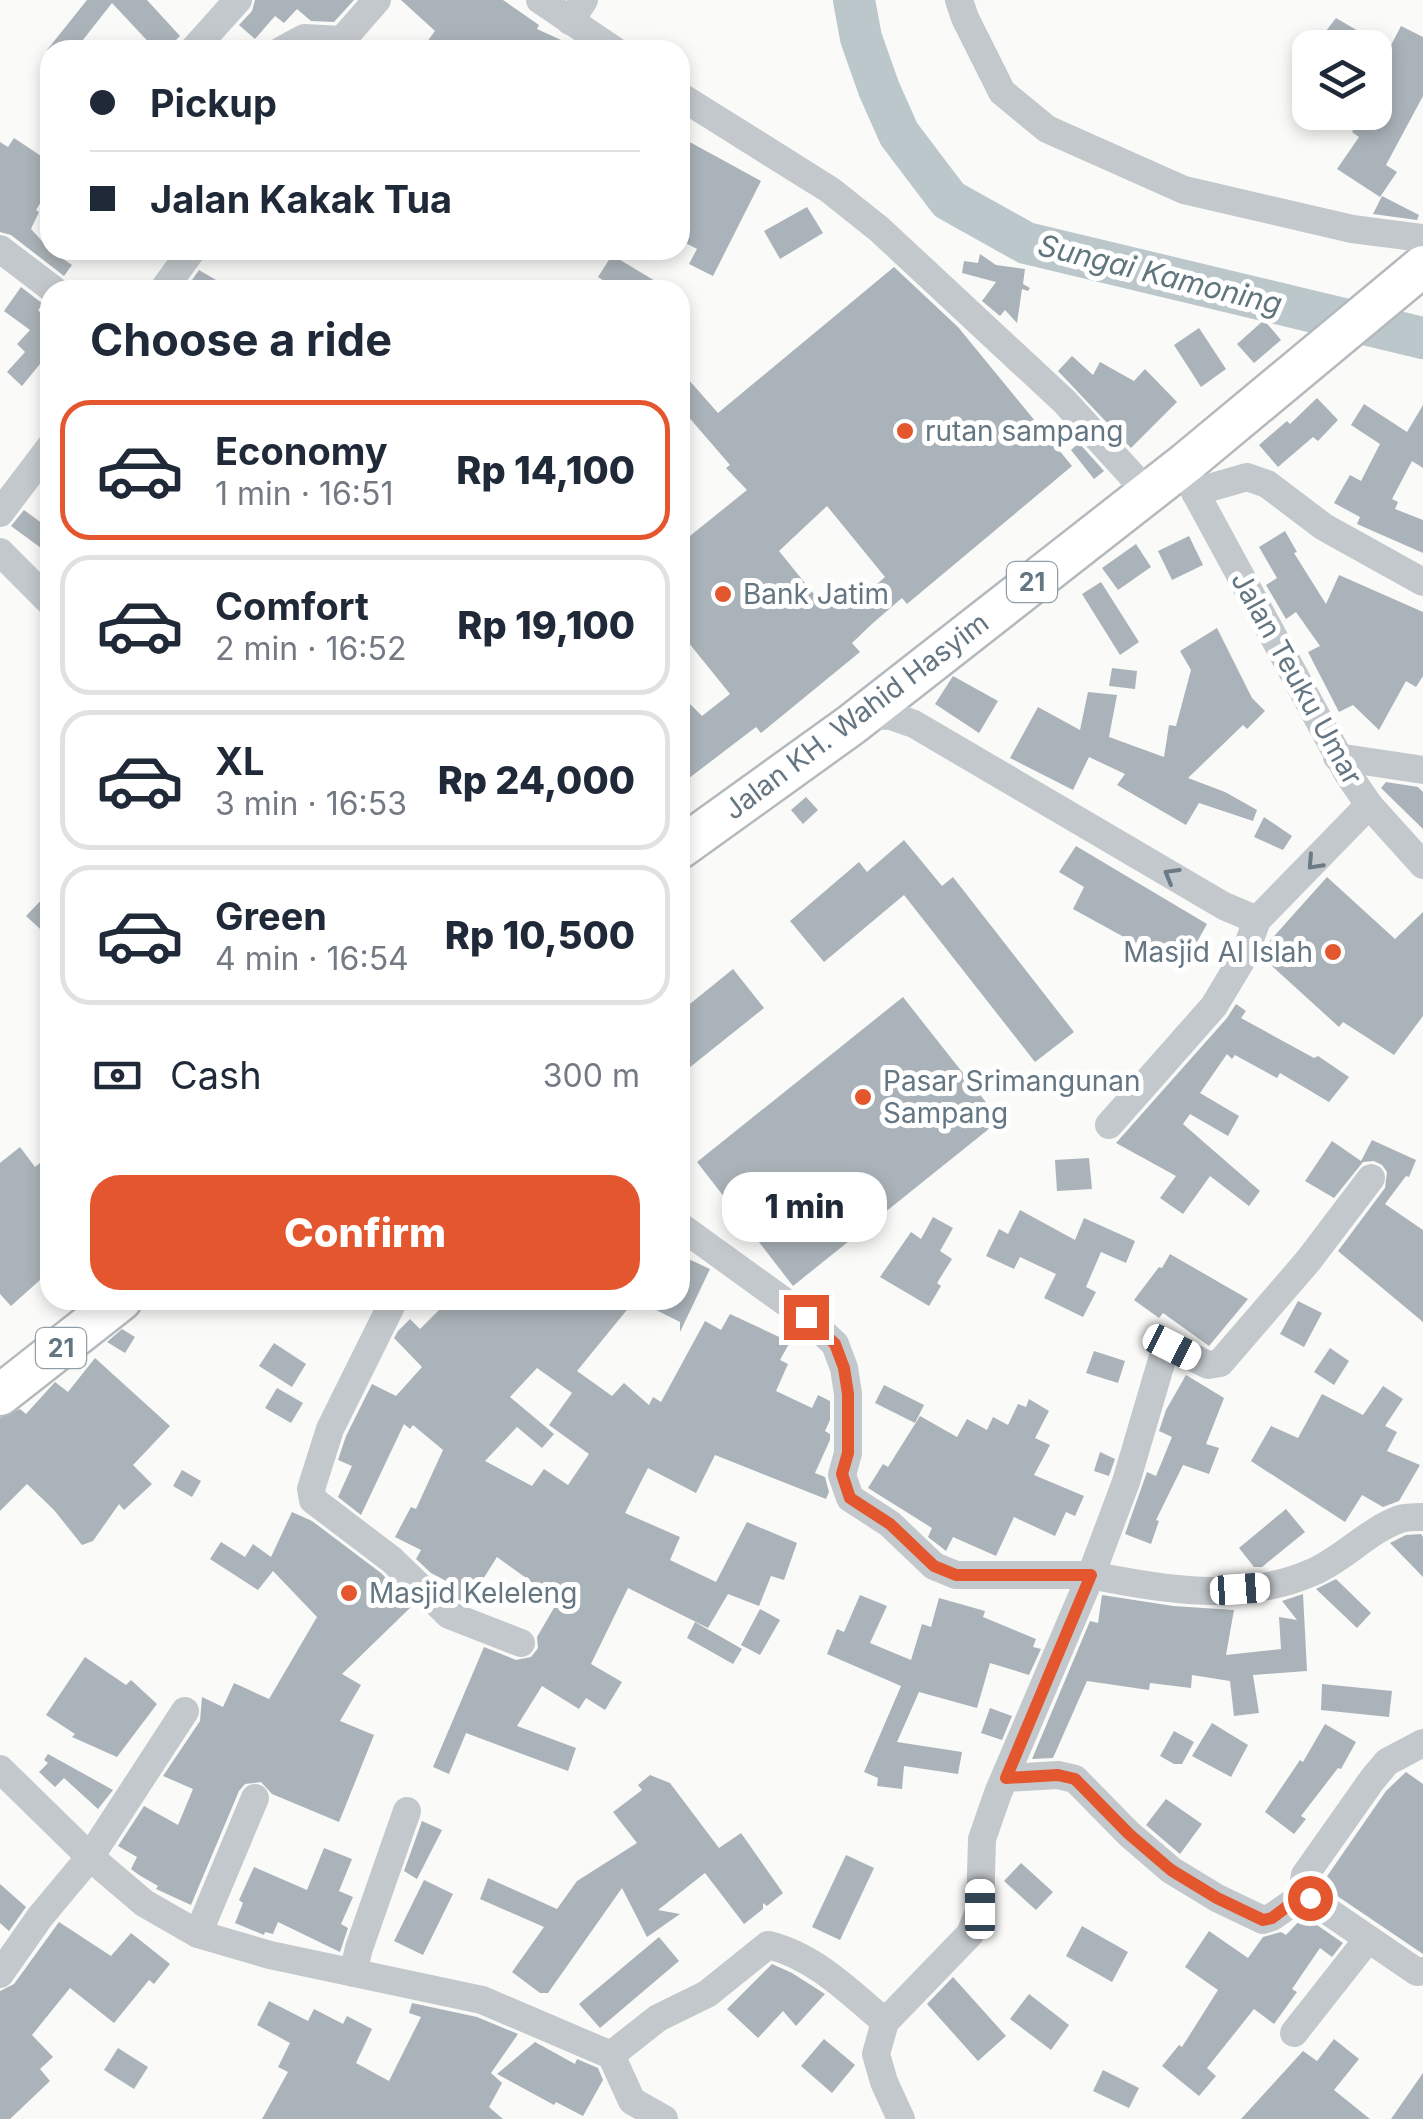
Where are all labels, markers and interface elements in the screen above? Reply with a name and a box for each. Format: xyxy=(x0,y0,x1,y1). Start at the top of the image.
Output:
map controls xyxy=(1292,30,1392,130)
button: layers xyxy=(1292,30,1392,130)
text: Pickup xyxy=(150,80,277,126)
text: Jalan Kakak Tua xyxy=(150,176,452,222)
water label: Sungai Kamoning xyxy=(1035,226,1286,322)
text: Choose a ride xyxy=(90,312,392,367)
place label: rutan sampang xyxy=(925,414,1123,448)
marker: rutan sampang xyxy=(894,420,916,442)
icon: car xyxy=(95,425,185,515)
text: Economy xyxy=(215,428,388,474)
text: Rp 14,100 xyxy=(456,447,635,493)
text: 1 min · 16:51 xyxy=(215,474,393,513)
road number: 21 xyxy=(1007,562,1057,602)
street label: Jalan Teuku Umar xyxy=(1224,565,1370,791)
place label: Bank Jatim xyxy=(743,577,889,611)
icon: car xyxy=(95,580,185,670)
text: Comfort xyxy=(215,583,369,629)
marker: Bank Jatim xyxy=(712,583,734,605)
text: Rp 19,100 xyxy=(457,602,635,648)
street label: Jalan KH. Wahid Hasyim xyxy=(717,605,995,827)
text: 2 min · 16:52 xyxy=(215,629,406,668)
icon: car xyxy=(95,735,185,825)
text: XL xyxy=(215,738,265,784)
text: Rp 24,000 xyxy=(438,757,635,803)
text: 3 min · 16:53 xyxy=(215,784,407,823)
one-way arrow xyxy=(1308,851,1326,870)
one-way arrow xyxy=(1164,868,1182,887)
icon: car xyxy=(95,890,185,980)
text: Green xyxy=(215,893,327,939)
text: Rp 10,500 xyxy=(445,912,635,958)
place label: Masjid Al Islah xyxy=(1123,935,1313,969)
text: 4 min · 16:54 xyxy=(215,939,409,978)
marker: Masjid Al Islah xyxy=(1322,941,1344,963)
icon: cash xyxy=(90,1048,145,1103)
text: Cash xyxy=(170,1052,262,1098)
text: 300 m xyxy=(543,1056,640,1095)
place label: Pasar Srimangunan Sampang xyxy=(883,1064,1141,1130)
marker: Pasar Srimangunan Sampang xyxy=(852,1086,874,1108)
callout: 1 min xyxy=(724,1172,888,1242)
button: Confirm xyxy=(90,1175,640,1290)
text: 1 min xyxy=(764,1187,845,1226)
route end xyxy=(784,1295,829,1340)
car xyxy=(1138,1320,1206,1374)
road number: 21 xyxy=(36,1328,86,1368)
car xyxy=(1209,1572,1271,1606)
place label: Masjid Keleleng xyxy=(369,1576,577,1610)
marker: Masjid Keleleng xyxy=(338,1582,360,1604)
route start xyxy=(1288,1876,1333,1921)
car xyxy=(965,1879,995,1939)

